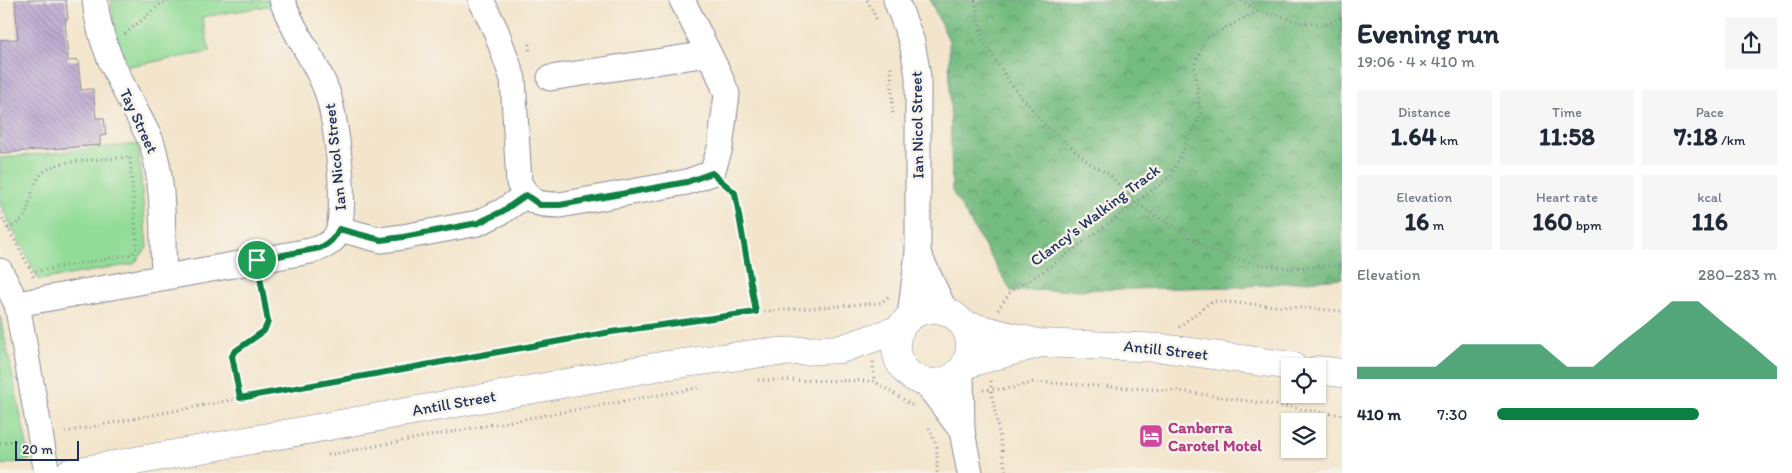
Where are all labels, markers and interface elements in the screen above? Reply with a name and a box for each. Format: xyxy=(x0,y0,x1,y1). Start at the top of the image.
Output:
text: Evening run xyxy=(1357,16,1499,50)
button: share xyxy=(1725,17,1777,69)
text: 19:06 · 4 × 410 m xyxy=(1357,52,1475,71)
street label: Ian Nicol Street xyxy=(907,71,927,179)
street label: Tay Street xyxy=(116,86,162,156)
street label: Ian Nicol Street xyxy=(320,102,350,212)
text: Distance xyxy=(1398,104,1451,121)
text: Time xyxy=(1552,104,1582,121)
text: Pace xyxy=(1696,104,1724,121)
text: 1.64 xyxy=(1390,121,1437,151)
text: 11:58 xyxy=(1539,121,1595,151)
text: 7:18 xyxy=(1674,121,1718,151)
text: km xyxy=(1437,132,1458,149)
text: /km xyxy=(1718,132,1745,149)
street label: Clancy's Walking Track xyxy=(1027,160,1164,270)
text: Elevation xyxy=(1397,189,1452,206)
text: Heart rate xyxy=(1536,189,1598,206)
text: kcal xyxy=(1697,189,1722,206)
text: 16 xyxy=(1404,206,1429,236)
text: 160 xyxy=(1532,206,1573,236)
text: 116 xyxy=(1691,206,1728,236)
text: m xyxy=(1429,217,1444,234)
text: bpm xyxy=(1573,217,1602,234)
pin xyxy=(236,239,278,281)
icon: arrive xyxy=(243,246,271,274)
text: Elevation xyxy=(1357,265,1421,284)
text: 280–283 m xyxy=(1698,265,1777,284)
street label: Antill Street xyxy=(1123,336,1209,364)
map controls xyxy=(1281,358,1326,458)
button: locate xyxy=(1281,358,1326,403)
street label: Antill Street xyxy=(411,386,497,420)
text: 410 m xyxy=(1357,405,1401,424)
text: 7:30 xyxy=(1437,405,1467,424)
button: layers xyxy=(1281,413,1326,458)
place label: Canberra Carotel Motel xyxy=(1168,418,1262,455)
hotel icon: Canberra Carotel Motel xyxy=(1138,423,1164,449)
scale bar xyxy=(15,438,79,461)
text: 20 m xyxy=(22,441,53,458)

